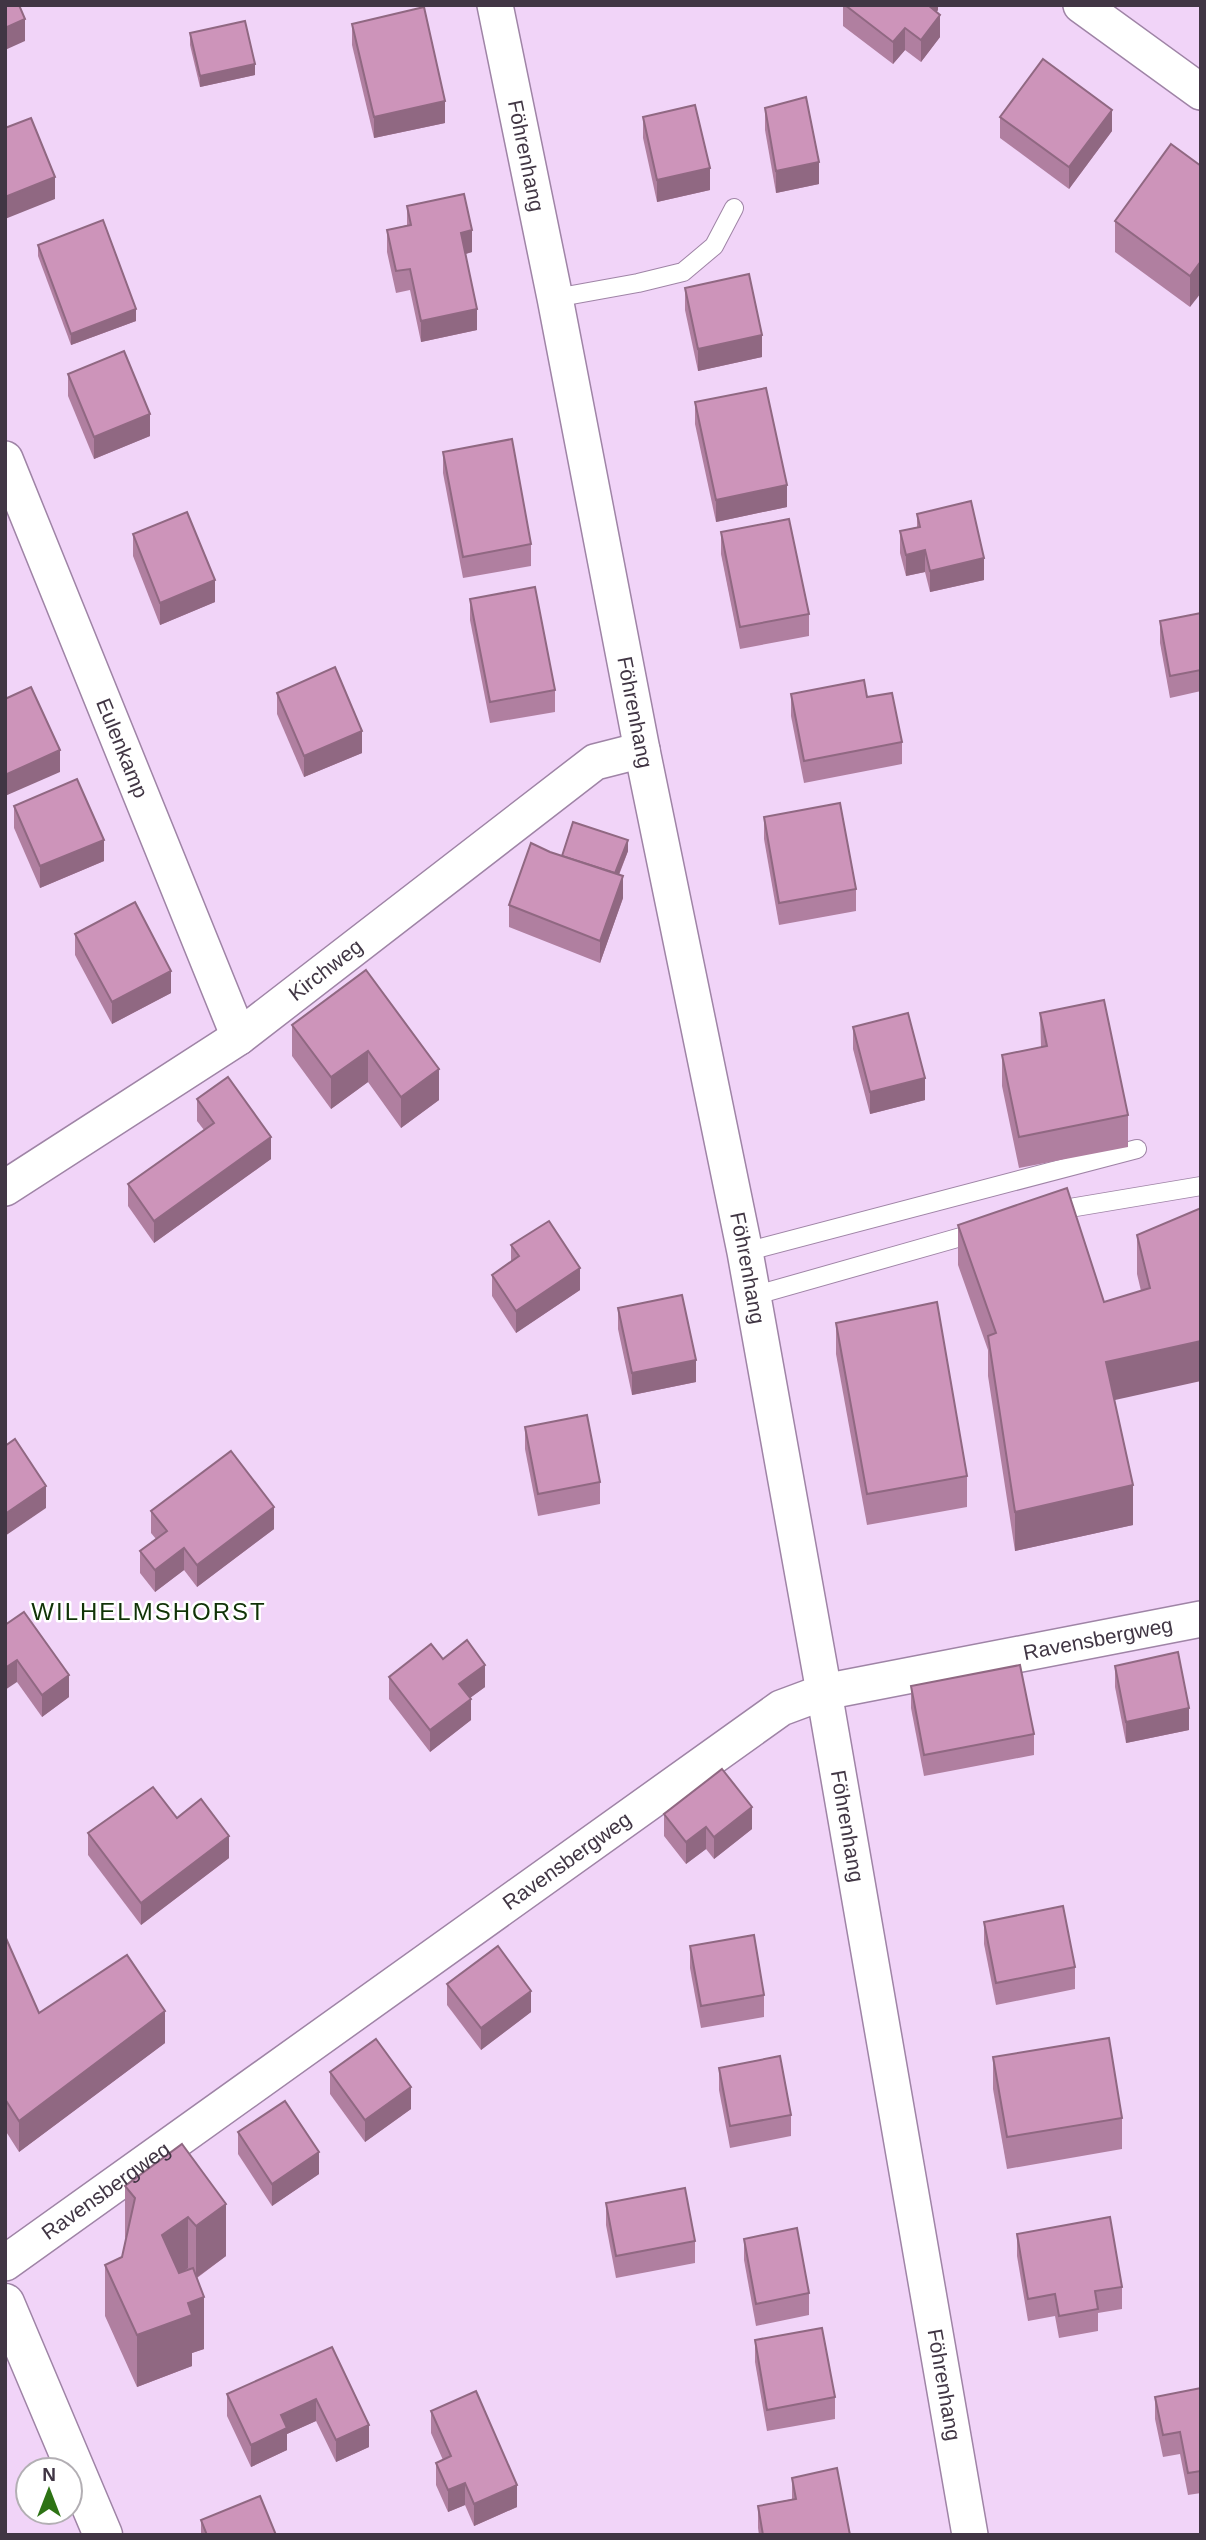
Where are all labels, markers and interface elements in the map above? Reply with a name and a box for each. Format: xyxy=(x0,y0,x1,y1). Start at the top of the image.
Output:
street label: Föhrenhang xyxy=(504,98,549,214)
street label: Föhrenhang xyxy=(613,654,657,770)
street label: Eulenkamp xyxy=(92,695,153,801)
street label: Kirchweg xyxy=(284,934,367,1005)
street label: Föhrenhang xyxy=(726,1210,770,1326)
district label: WILHELMSHORST xyxy=(31,1598,267,1625)
street label: Ravensbergweg xyxy=(1021,1613,1175,1664)
street label: Föhrenhang xyxy=(827,1768,869,1884)
street label: Ravensbergweg xyxy=(498,1807,635,1914)
street label: Ravensbergweg xyxy=(37,2137,174,2244)
street label: Föhrenhang xyxy=(923,2327,965,2443)
north arrow xyxy=(14,2456,84,2526)
text: N xyxy=(42,2464,56,2485)

